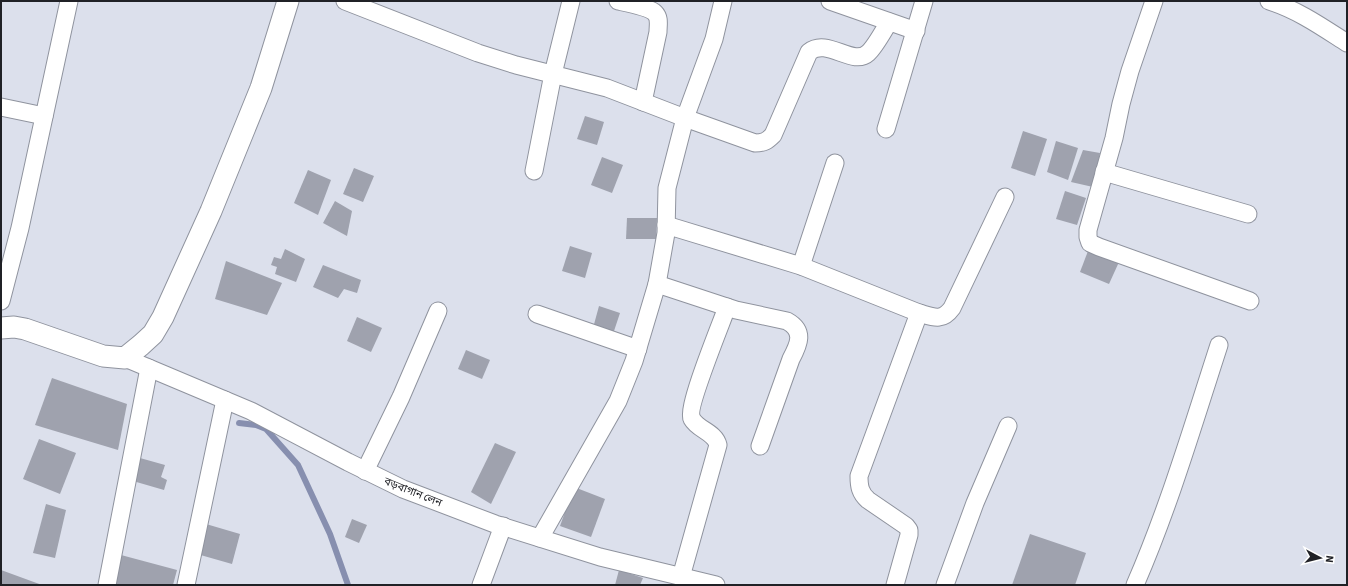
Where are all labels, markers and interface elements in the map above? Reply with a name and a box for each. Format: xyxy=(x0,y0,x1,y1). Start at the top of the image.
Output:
street label: বড়বাগান লেন xyxy=(381,473,445,511)
north arrow xyxy=(1300,538,1340,578)
text: N xyxy=(1322,555,1337,564)

